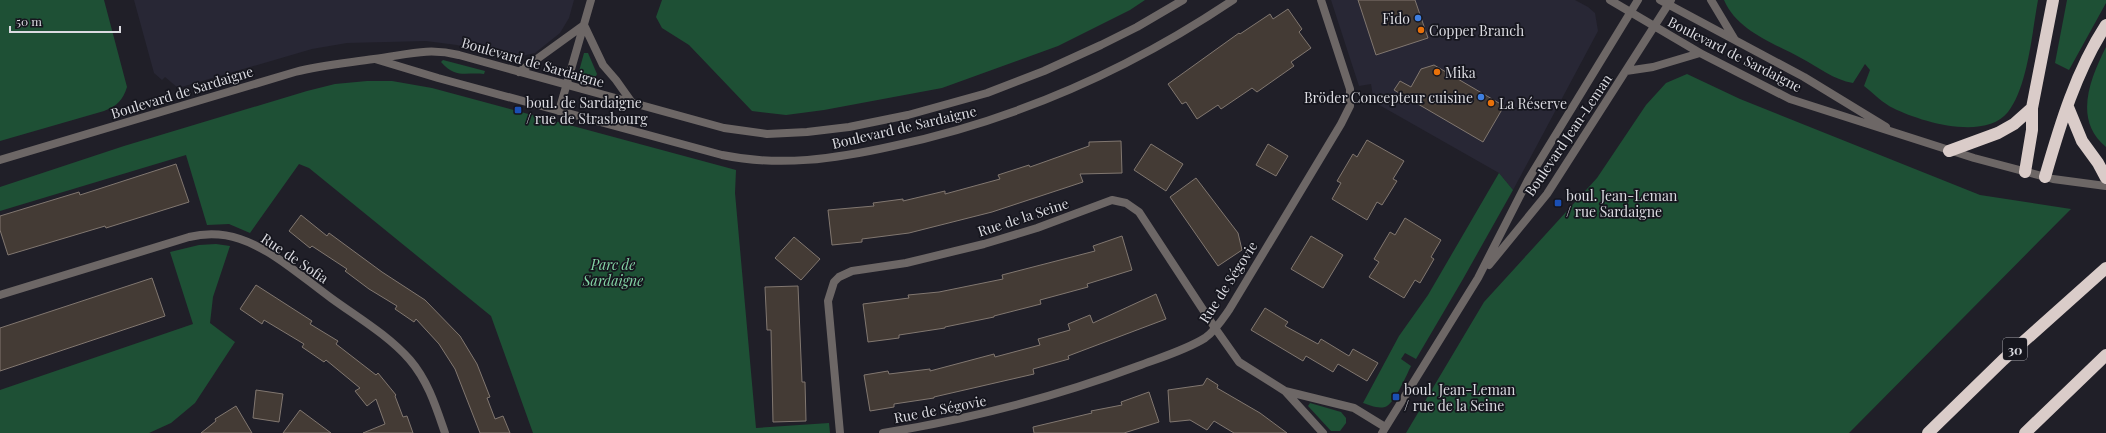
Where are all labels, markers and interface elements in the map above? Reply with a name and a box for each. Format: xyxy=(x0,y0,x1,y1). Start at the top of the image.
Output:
scale bar xyxy=(10,8,120,34)
place label: Fido xyxy=(1382,9,1410,28)
street label: Boulevard de Sardaigne xyxy=(1665,12,1805,96)
text: 50 m xyxy=(16,13,42,29)
marker: Fido xyxy=(1413,13,1423,23)
place label: Copper Branch xyxy=(1429,21,1525,40)
marker: Copper Branch xyxy=(1416,25,1426,35)
street label: Boulevard de Sardaigne xyxy=(459,32,607,92)
street label: Boulevard de Sardaigne xyxy=(108,61,256,123)
place label: Mika xyxy=(1445,63,1476,82)
marker: Mika xyxy=(1432,67,1442,77)
street label: Boulevard Jean-Leman xyxy=(1520,70,1616,200)
place label: Bröder Concepteur cuisine xyxy=(1304,88,1473,107)
marker: Bröder Concepteur cuisine xyxy=(1476,92,1486,102)
place label: boul. de Sardaigne / rue de Strasbourg xyxy=(526,93,648,128)
place label: La Réserve xyxy=(1499,94,1567,113)
marker: La Réserve xyxy=(1486,98,1496,108)
street label: Boulevard de Sardaigne xyxy=(830,101,978,153)
marker: boul. de Sardaigne / rue de Strasbourg xyxy=(513,105,523,115)
place label: boul. Jean-Leman / rue Sardaigne xyxy=(1566,186,1678,221)
street label: Rue de la Seine xyxy=(975,193,1071,241)
marker: boul. Jean-Leman / rue Sardaigne xyxy=(1553,198,1563,208)
street label: Rue de Sofia xyxy=(258,228,332,288)
street label: Rue de Ségovie xyxy=(1194,237,1262,327)
park label: Parc de Sardaigne xyxy=(582,255,643,290)
road number: 30 xyxy=(2003,338,2027,360)
place label: boul. Jean-Leman / rue de la Seine xyxy=(1404,380,1516,415)
street label: Rue de Ségovie xyxy=(892,391,988,427)
marker: boul. Jean-Leman / rue de la Seine xyxy=(1391,392,1401,402)

